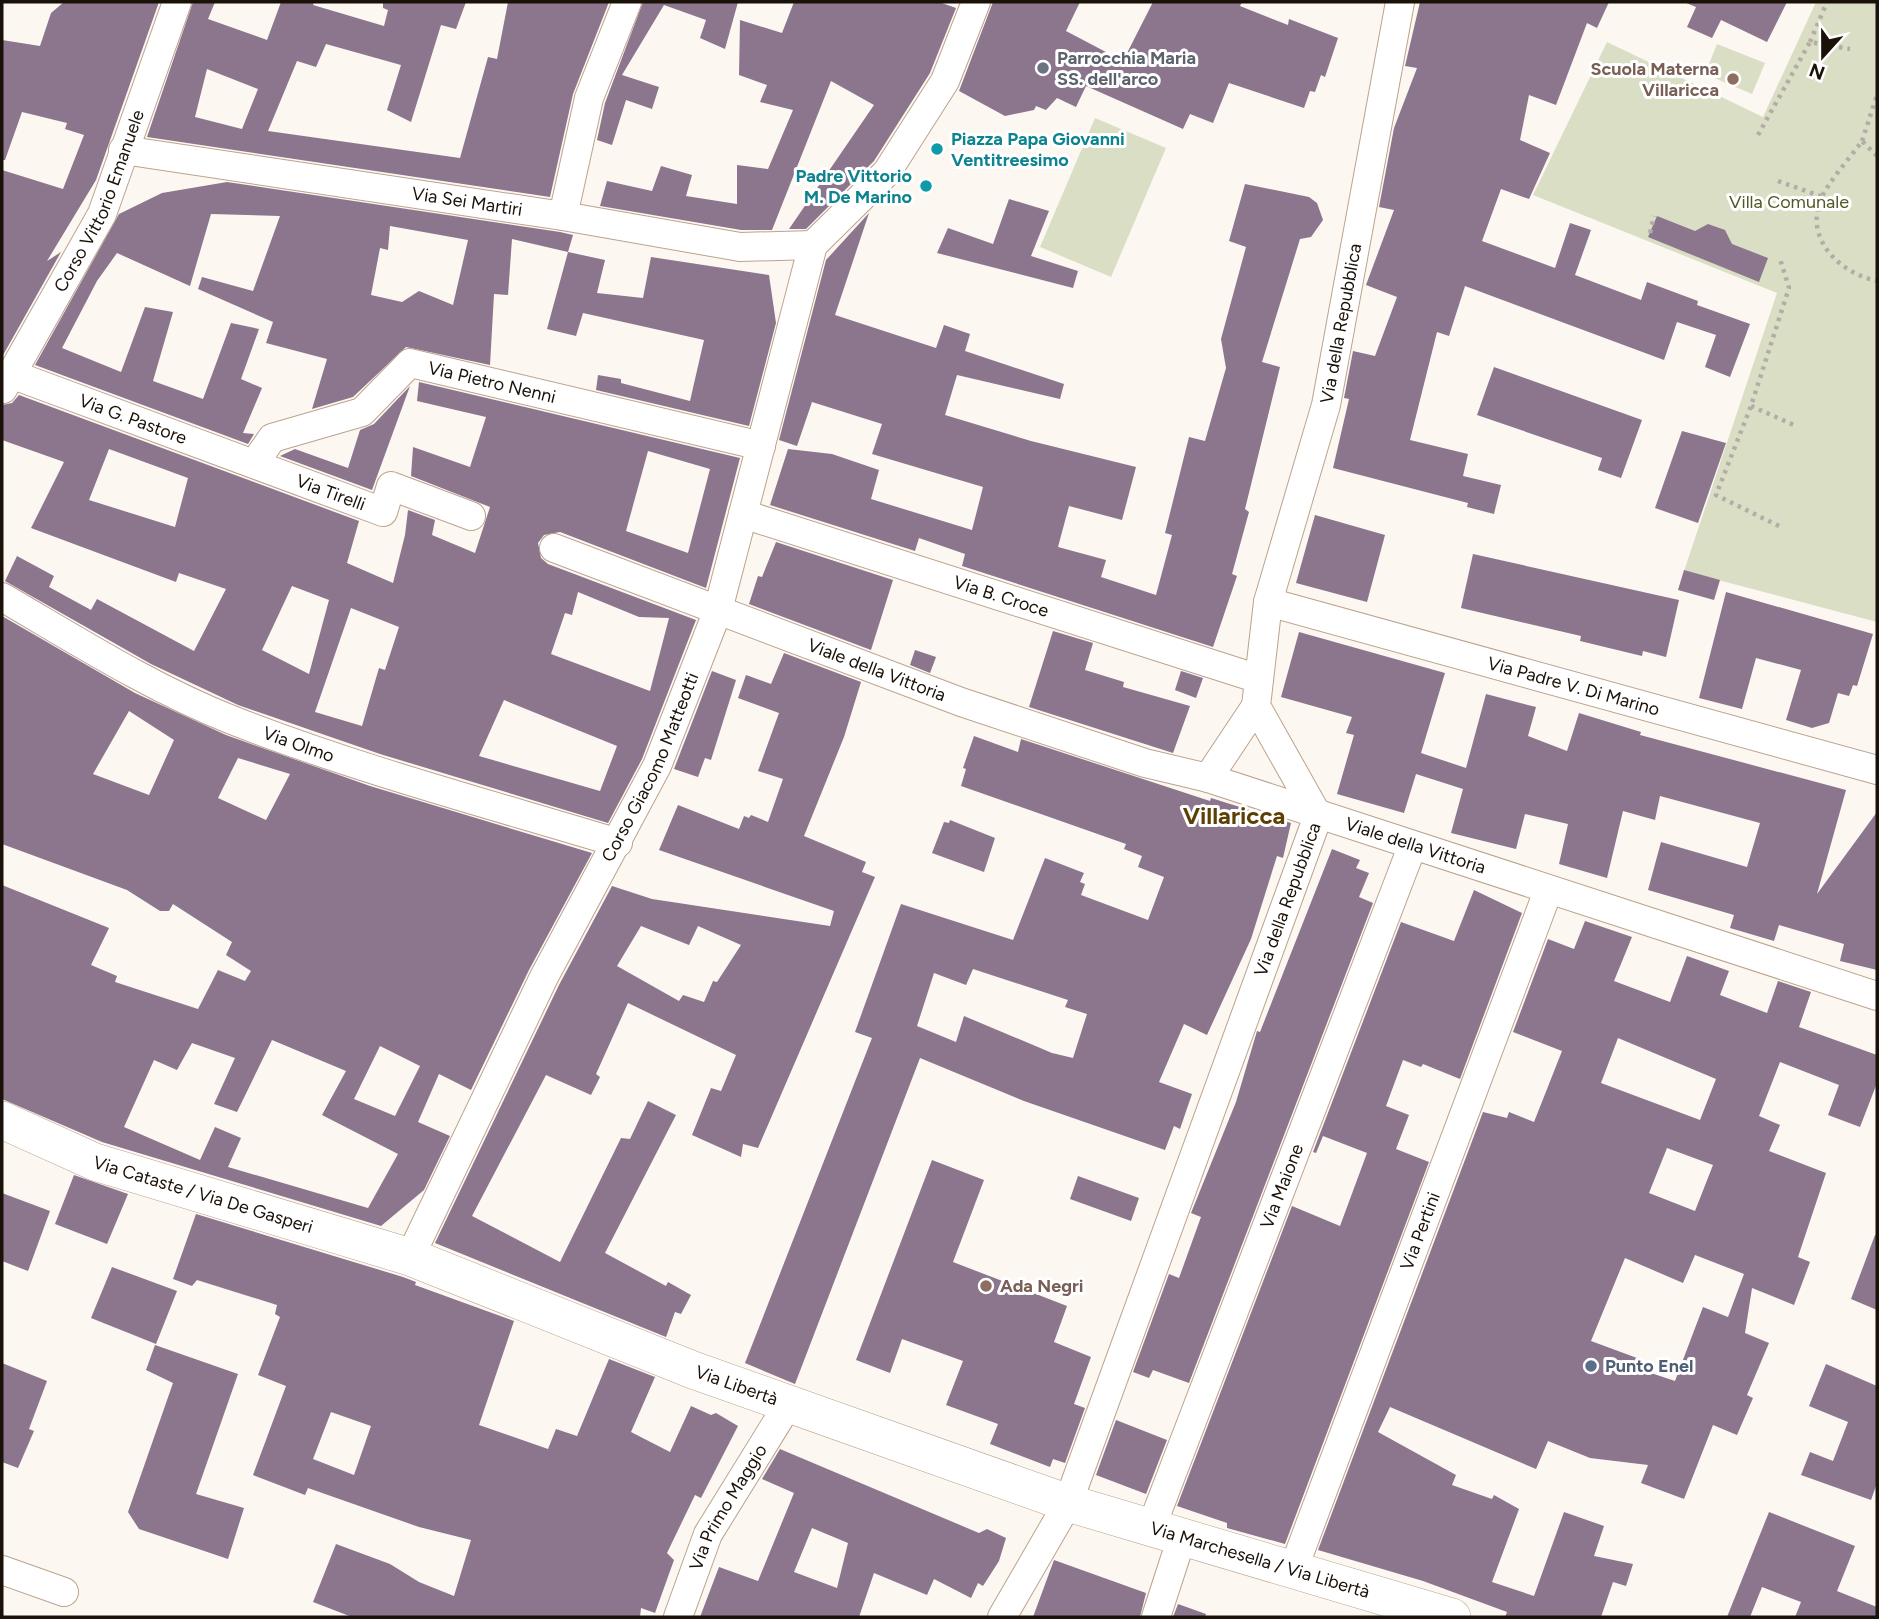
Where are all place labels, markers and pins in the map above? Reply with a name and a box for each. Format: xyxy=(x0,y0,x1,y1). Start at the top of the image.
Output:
place label: Parrocchia Maria SS. dell'arco xyxy=(1057,47,1196,90)
place label: Scuola Materna Villaricca xyxy=(1591,58,1719,101)
marker: Parrocchia Maria SS. dell'arco xyxy=(1035,60,1051,76)
marker: Scuola Materna Villaricca xyxy=(1725,71,1741,87)
place label: Piazza Papa Giovanni Ventitreesimo xyxy=(951,128,1125,171)
marker: Piazza Papa Giovanni Ventitreesimo xyxy=(929,141,945,157)
place label: Padre Vittorio M. De Marino xyxy=(795,165,912,208)
marker: Padre Vittorio M. De Marino xyxy=(918,178,934,194)
place label: Ada Negri xyxy=(1000,1275,1083,1297)
marker: Ada Negri xyxy=(978,1278,994,1294)
place label: Punto Enel xyxy=(1605,1355,1693,1377)
marker: Punto Enel xyxy=(1583,1358,1599,1374)

